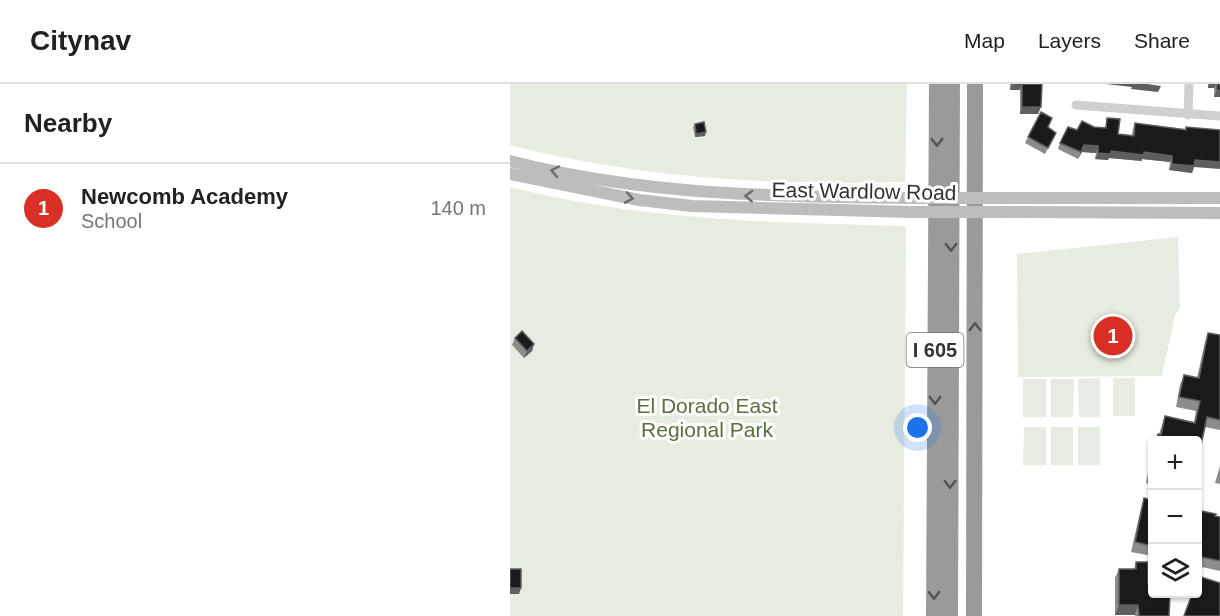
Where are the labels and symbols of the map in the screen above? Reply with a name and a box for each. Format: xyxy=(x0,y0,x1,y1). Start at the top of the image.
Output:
one-way arrow xyxy=(930,138,943,147)
one-way arrow xyxy=(551,165,561,178)
street label: East Wardlow Road xyxy=(771,178,957,204)
one-way arrow xyxy=(744,190,753,203)
one-way arrow xyxy=(624,191,634,204)
one-way arrow xyxy=(945,243,957,252)
pin: 1 xyxy=(1094,314,1132,358)
one-way arrow xyxy=(969,322,981,331)
road number: I 605 xyxy=(906,333,964,367)
park label: El Dorado East Regional Park xyxy=(636,394,778,441)
one-way arrow xyxy=(929,396,941,405)
your location xyxy=(903,413,932,442)
one-way arrow xyxy=(944,480,956,489)
one-way arrow xyxy=(928,591,940,600)

